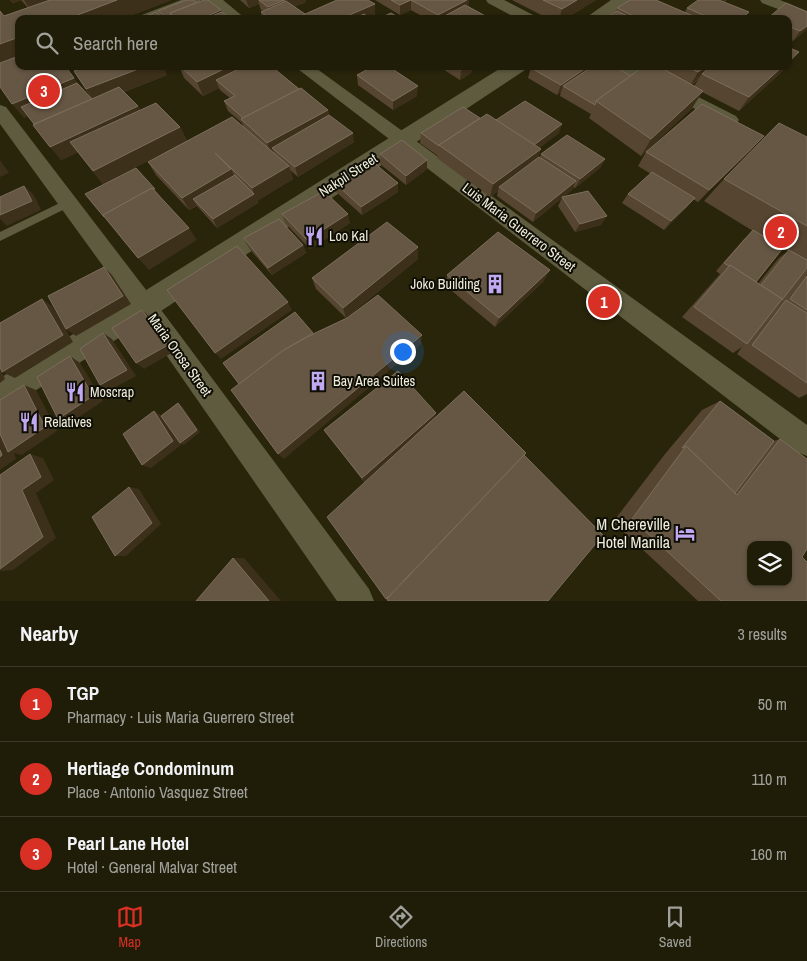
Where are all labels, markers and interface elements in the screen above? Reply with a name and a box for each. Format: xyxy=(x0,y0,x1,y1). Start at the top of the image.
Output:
search box xyxy=(15,15,792,70)
icon: search xyxy=(33,29,61,57)
text: Search here xyxy=(73,30,158,56)
pin: 3 xyxy=(28,72,60,110)
street label: Nakpil Street xyxy=(315,149,381,201)
street label: Luis Maria Guerrero Street xyxy=(459,179,579,275)
pin: 2 xyxy=(765,213,797,251)
restaurant icon: Loo Kal xyxy=(303,225,325,247)
place label: Loo Kal xyxy=(329,227,368,245)
building icon: Joko Building xyxy=(484,273,506,295)
place label: Joko Building xyxy=(410,275,481,293)
pin: 1 xyxy=(588,283,620,321)
street label: Maria Orosa Street xyxy=(144,310,216,400)
your location xyxy=(390,339,416,365)
building icon: Bay Area Suites xyxy=(307,370,329,392)
place label: Bay Area Suites xyxy=(333,372,416,390)
restaurant icon: Moscrap xyxy=(64,381,86,403)
place label: Moscrap xyxy=(90,383,134,401)
restaurant icon: Relatives xyxy=(18,411,40,433)
place label: Relatives xyxy=(44,413,92,431)
place label: M Chereville Hotel Manila xyxy=(596,513,671,553)
hotel icon: M Chereville Hotel Manila xyxy=(674,522,696,544)
map controls xyxy=(747,541,792,586)
button: layers xyxy=(747,541,792,586)
text: Nearby xyxy=(20,619,78,648)
text: 3 results xyxy=(737,623,787,645)
text: TGP xyxy=(67,680,99,706)
text: 1 xyxy=(32,693,40,715)
text: 50 m xyxy=(758,693,787,715)
text: Pharmacy · Luis Maria Guerrero Street xyxy=(67,706,294,728)
text: Hertiage Condominum xyxy=(67,755,234,781)
text: 2 xyxy=(32,768,40,790)
text: 110 m xyxy=(751,768,787,790)
text: Place · Antonio Vasquez Street xyxy=(67,781,248,803)
text: Pearl Lane Hotel xyxy=(67,830,189,856)
text: 3 xyxy=(32,843,40,865)
text: 160 m xyxy=(751,843,787,865)
text: Hotel · General Malvar Street xyxy=(67,856,237,878)
tab: Map xyxy=(116,903,144,951)
tab: Directions xyxy=(375,903,427,951)
tab: Saved xyxy=(659,903,691,951)

